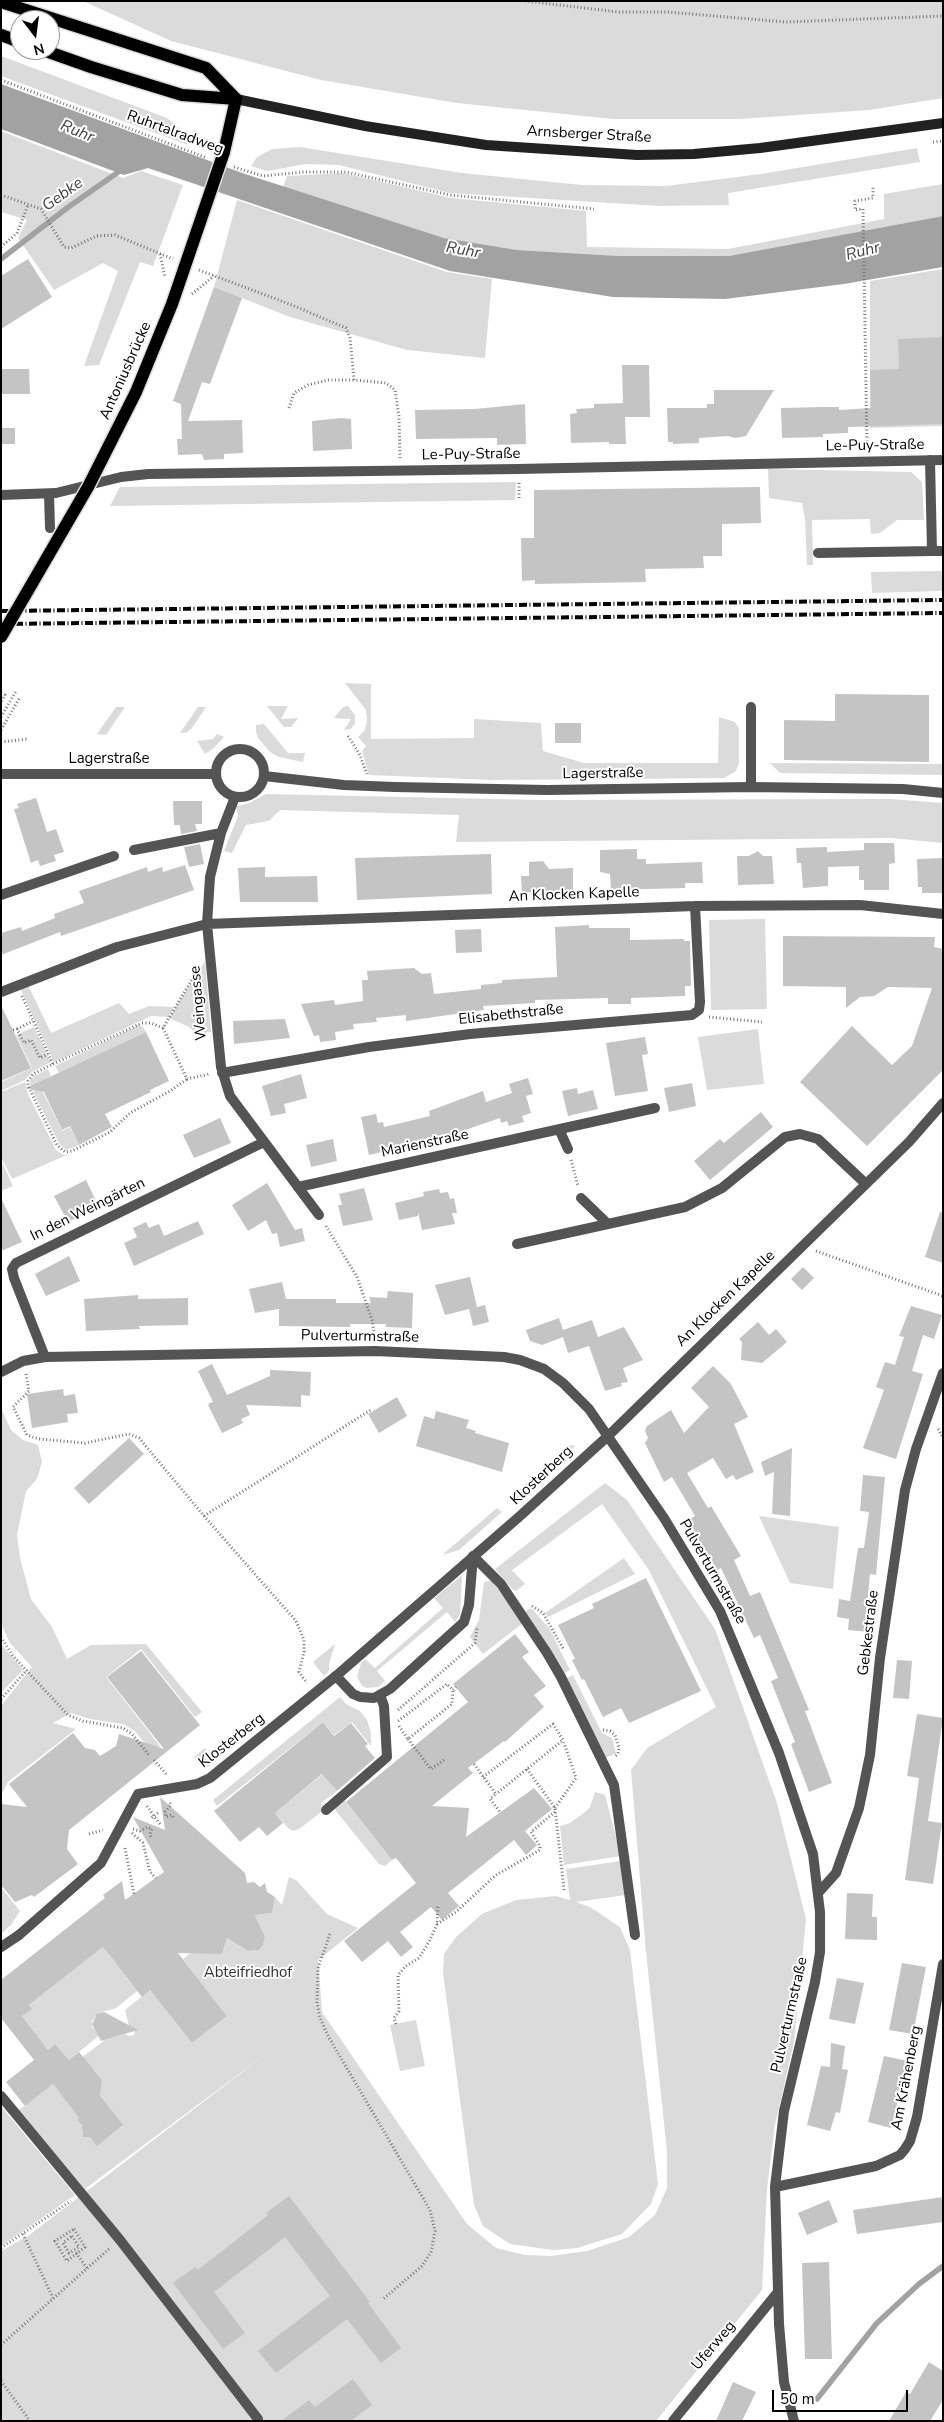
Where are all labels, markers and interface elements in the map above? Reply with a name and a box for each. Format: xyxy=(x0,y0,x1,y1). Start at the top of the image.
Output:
north arrow xyxy=(10,10,60,60)
text: N xyxy=(31,38,46,60)
street label: Ruhrtalradweg xyxy=(124,107,226,159)
water label: Ruhr xyxy=(57,117,97,147)
street label: Arnsberger Straße xyxy=(526,123,652,147)
water label: Gebke xyxy=(39,174,87,216)
water label: Ruhr xyxy=(444,239,482,263)
water label: Ruhr xyxy=(844,239,882,265)
street label: Antoniusbrücke xyxy=(96,319,156,423)
street label: Le-Puy-Straße xyxy=(825,436,925,456)
street label: Le-Puy-Straße xyxy=(421,445,521,465)
street label: Lagerstraße xyxy=(69,750,149,768)
street label: Lagerstraße xyxy=(562,764,644,784)
street label: An Klocken Kapelle xyxy=(508,884,640,906)
street label: Weingasse xyxy=(187,965,211,1041)
street label: Elisabethstraße xyxy=(458,1001,564,1029)
street label: Marienstraße xyxy=(380,1126,470,1162)
street label: In den Weingärten xyxy=(28,1174,148,1246)
street label: An Klocken Kapelle xyxy=(673,1247,779,1351)
street label: Pulverturmstraße xyxy=(301,1327,419,1347)
street label: Klosterberg xyxy=(507,1443,577,1509)
street label: Pulverturmstraße xyxy=(675,1516,749,1628)
street label: Gebkestraße xyxy=(855,1589,883,1677)
street label: Klosterberg xyxy=(196,1710,268,1772)
street label: Pulverturmstraße xyxy=(768,1955,812,2075)
park label: Abteifriedhof xyxy=(204,1964,292,1982)
street label: Am Krähenberg xyxy=(888,2024,926,2132)
street label: Uferweg xyxy=(688,2318,740,2374)
scale bar xyxy=(774,2380,910,2412)
text: 50 m xyxy=(780,2389,815,2409)

